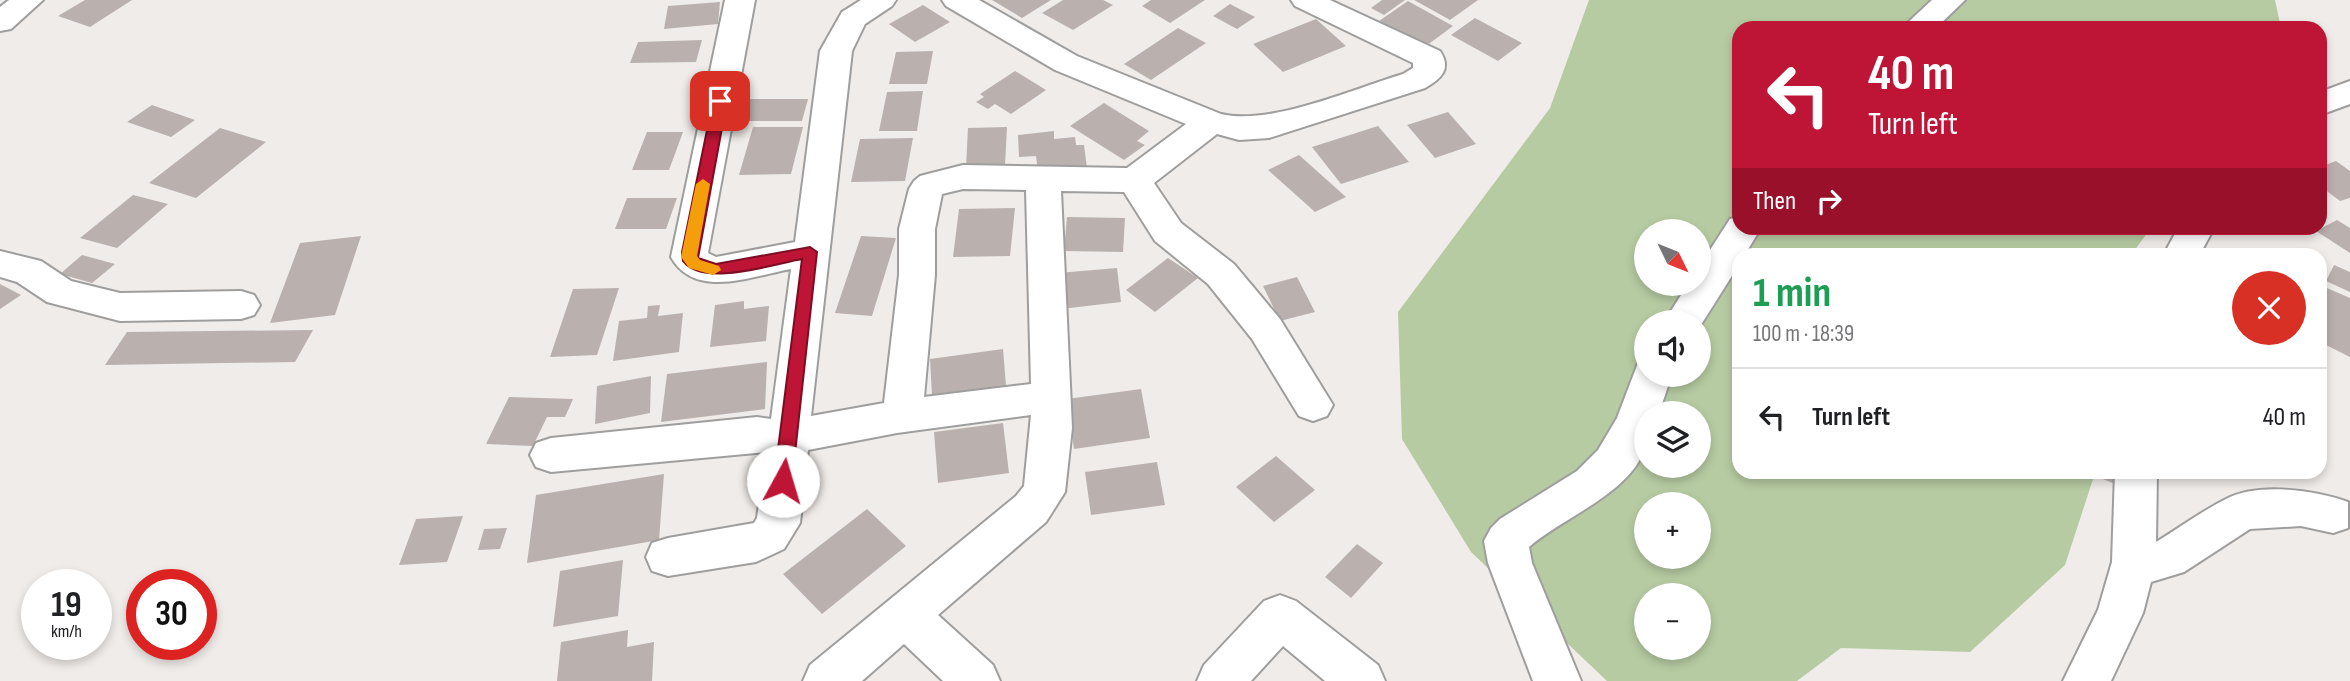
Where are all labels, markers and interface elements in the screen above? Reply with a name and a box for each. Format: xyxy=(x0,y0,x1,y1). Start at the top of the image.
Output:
text: 40 m xyxy=(1868,45,1954,104)
icon: left xyxy=(1753,49,1844,140)
pin xyxy=(690,71,750,131)
icon: arrive xyxy=(701,82,739,120)
text: Turn left xyxy=(1868,105,1958,144)
icon: right xyxy=(1810,182,1848,220)
text: Then xyxy=(1753,186,1796,217)
north arrow xyxy=(1634,219,1712,296)
map controls xyxy=(1634,219,1711,660)
text: 1 min xyxy=(1753,268,1831,319)
button: close xyxy=(2232,271,2306,345)
button: sound xyxy=(1634,310,1711,387)
text: 100 m · 18:39 xyxy=(1753,320,1854,348)
icon: left xyxy=(1753,398,1791,436)
button: layers xyxy=(1634,401,1711,478)
text: Turn left xyxy=(1812,402,1890,433)
text: 40 m xyxy=(2263,402,2306,433)
position arrow xyxy=(746,444,820,518)
button: + xyxy=(1634,492,1711,569)
speed limit sign: 30 xyxy=(126,569,217,660)
button: − xyxy=(1634,583,1711,660)
text: 19 xyxy=(51,584,82,627)
text: km/h xyxy=(51,621,82,642)

